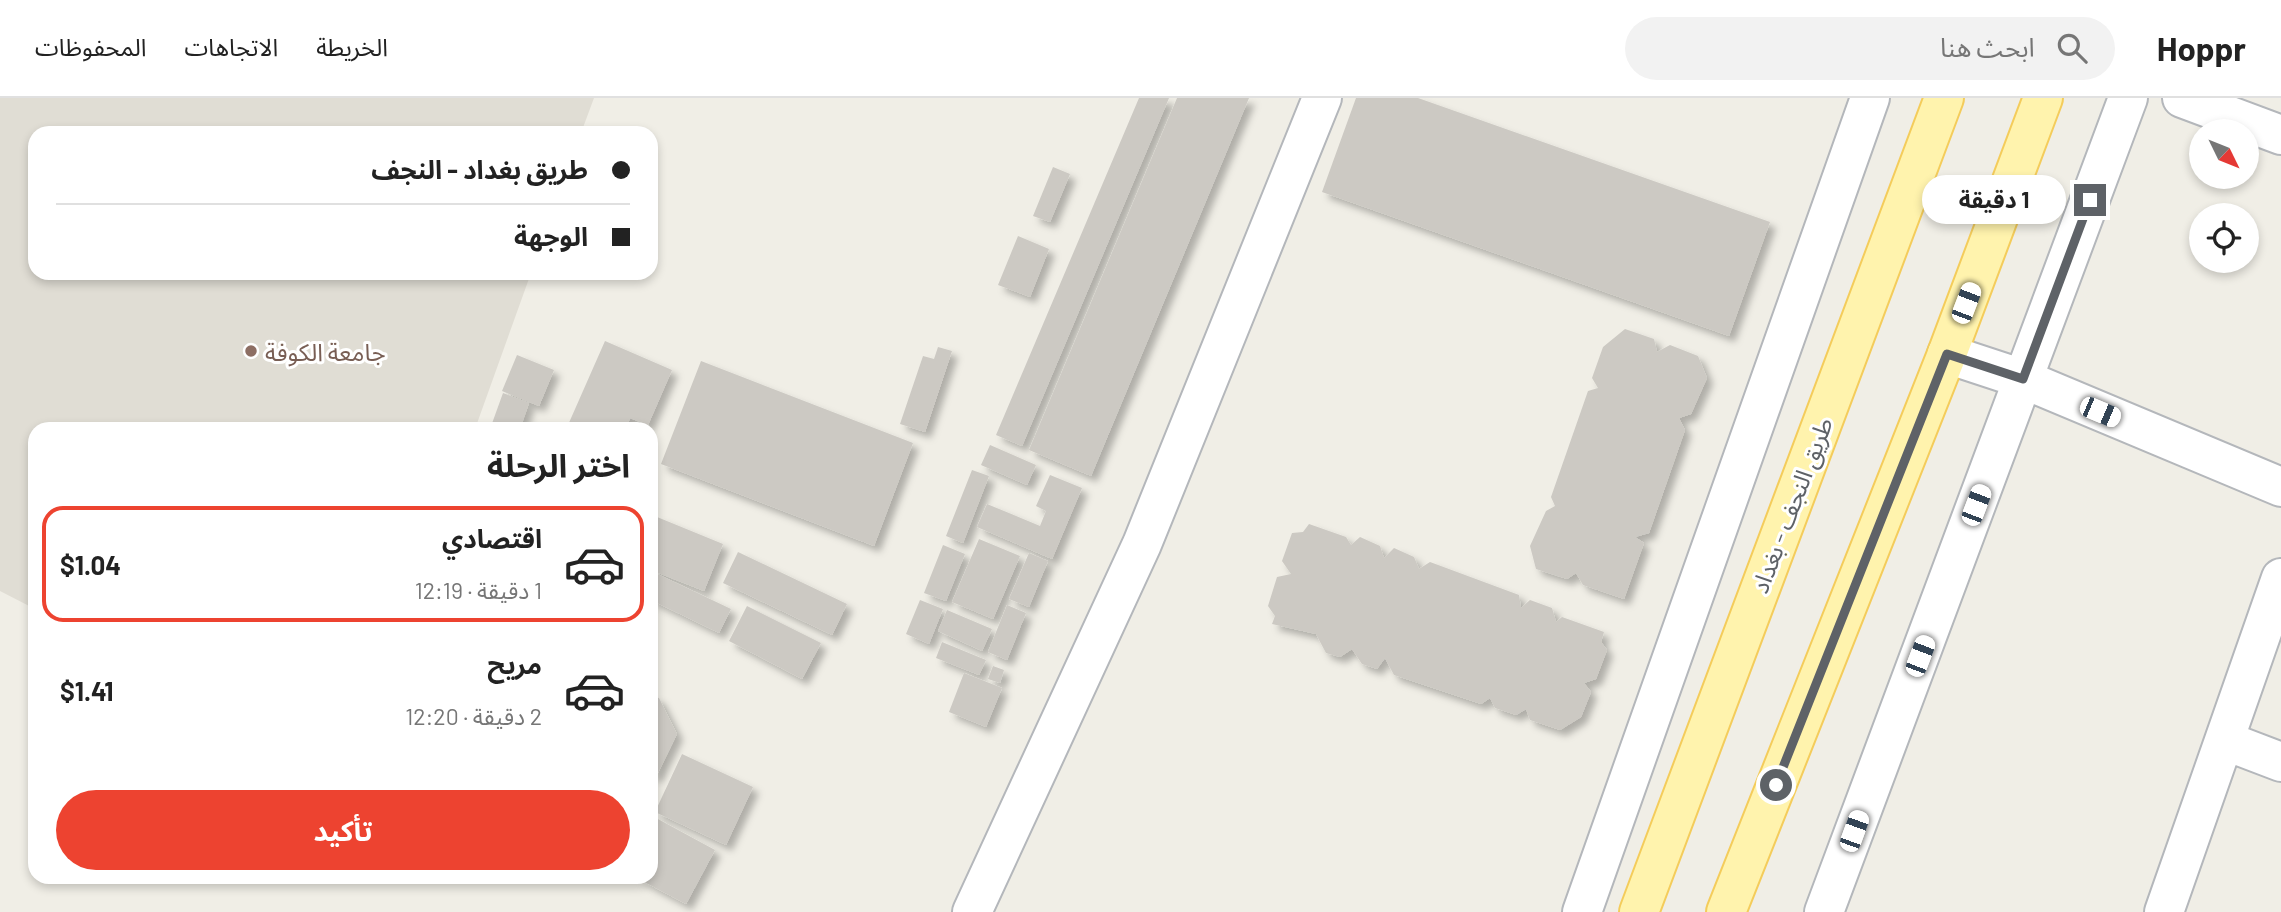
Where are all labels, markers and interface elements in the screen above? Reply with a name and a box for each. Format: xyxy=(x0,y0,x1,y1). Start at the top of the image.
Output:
search box xyxy=(1625,17,2115,80)
text: Hoppr xyxy=(2157,28,2246,68)
icon: search xyxy=(2053,29,2091,67)
text: ابحث هنا xyxy=(1940,31,2035,62)
text: المحفوظات xyxy=(35,32,146,61)
text: الاتجاهات xyxy=(184,32,278,61)
text: الخريطة xyxy=(316,32,388,61)
north arrow xyxy=(2189,119,2259,189)
map controls xyxy=(2189,119,2259,273)
text: طريق بغداد - النجف xyxy=(371,153,588,184)
callout: 1 دقيقة xyxy=(1922,176,2066,224)
route end xyxy=(2074,184,2106,216)
text: 1 دقيقة xyxy=(1959,185,2029,213)
button: locate xyxy=(2189,203,2259,273)
text: الوجهة xyxy=(514,220,588,251)
car xyxy=(1949,280,1984,326)
place label: جامعة الكوفة xyxy=(265,337,386,367)
marker: جامعة الكوفة xyxy=(243,343,259,359)
car xyxy=(2077,394,2124,430)
street label: طريق النجف - بغداد xyxy=(1744,413,1840,598)
text: اختر الرحلة xyxy=(487,445,630,483)
car xyxy=(1959,482,1994,528)
text: اقتصادي xyxy=(442,522,542,553)
icon: car xyxy=(563,533,626,596)
text: $1.04 xyxy=(60,549,121,580)
text: 1 دقيقة · 12:19 xyxy=(415,576,542,604)
car xyxy=(1903,633,1938,679)
text: مريح xyxy=(487,648,542,679)
icon: car xyxy=(563,659,626,722)
text: $1.41 xyxy=(60,675,114,706)
text: 2 دقيقة · 12:20 xyxy=(405,702,542,730)
route start xyxy=(1760,769,1792,801)
button: تأكيد xyxy=(56,790,630,870)
car xyxy=(1837,808,1872,854)

